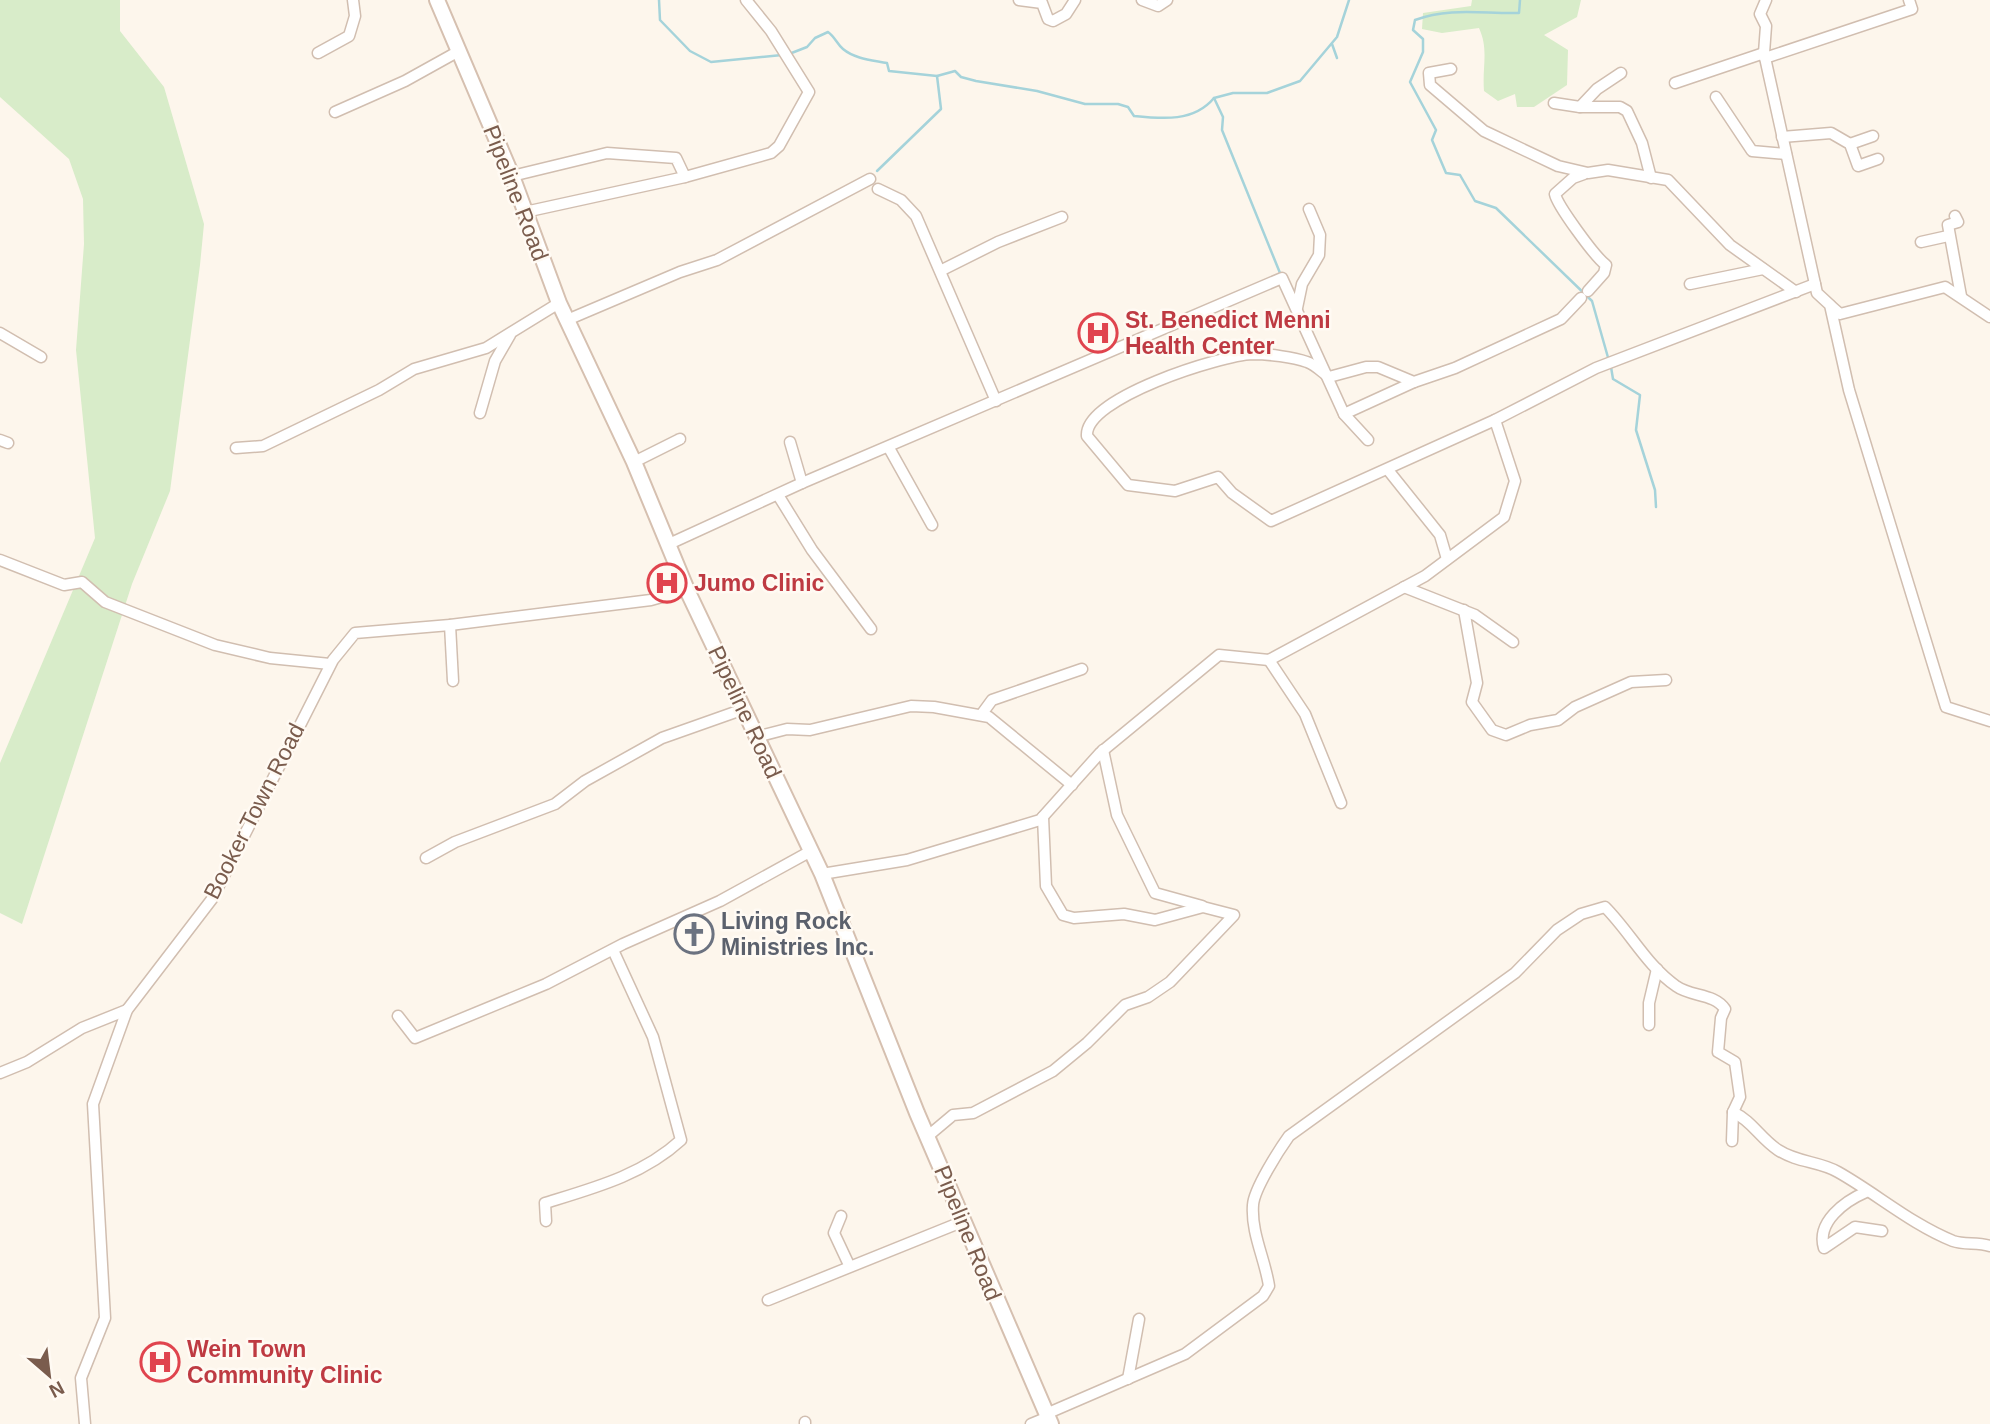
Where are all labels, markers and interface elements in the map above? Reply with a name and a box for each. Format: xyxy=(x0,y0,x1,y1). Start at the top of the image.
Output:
street label: Pipeline Road xyxy=(478,121,554,265)
place label: St. Benedict Menni Health Center xyxy=(1125,307,1331,359)
hospital icon: St. Benedict Menni Health Center xyxy=(1077,312,1119,354)
hospital icon: Jumo Clinic xyxy=(646,562,688,604)
place label: Jumo Clinic xyxy=(694,570,825,596)
street label: Pipeline Road xyxy=(703,642,787,782)
street label: Booker Town Road xyxy=(198,719,310,903)
place label: Living Rock Ministries Inc. xyxy=(721,908,874,960)
church icon: Living Rock Ministries Inc. xyxy=(673,913,715,955)
street label: Pipeline Road xyxy=(929,1162,1007,1304)
place label: Wein Town Community Clinic xyxy=(187,1336,383,1388)
north arrow xyxy=(14,1340,84,1410)
hospital icon: Wein Town Community Clinic xyxy=(139,1341,181,1383)
text: N xyxy=(46,1377,68,1402)

